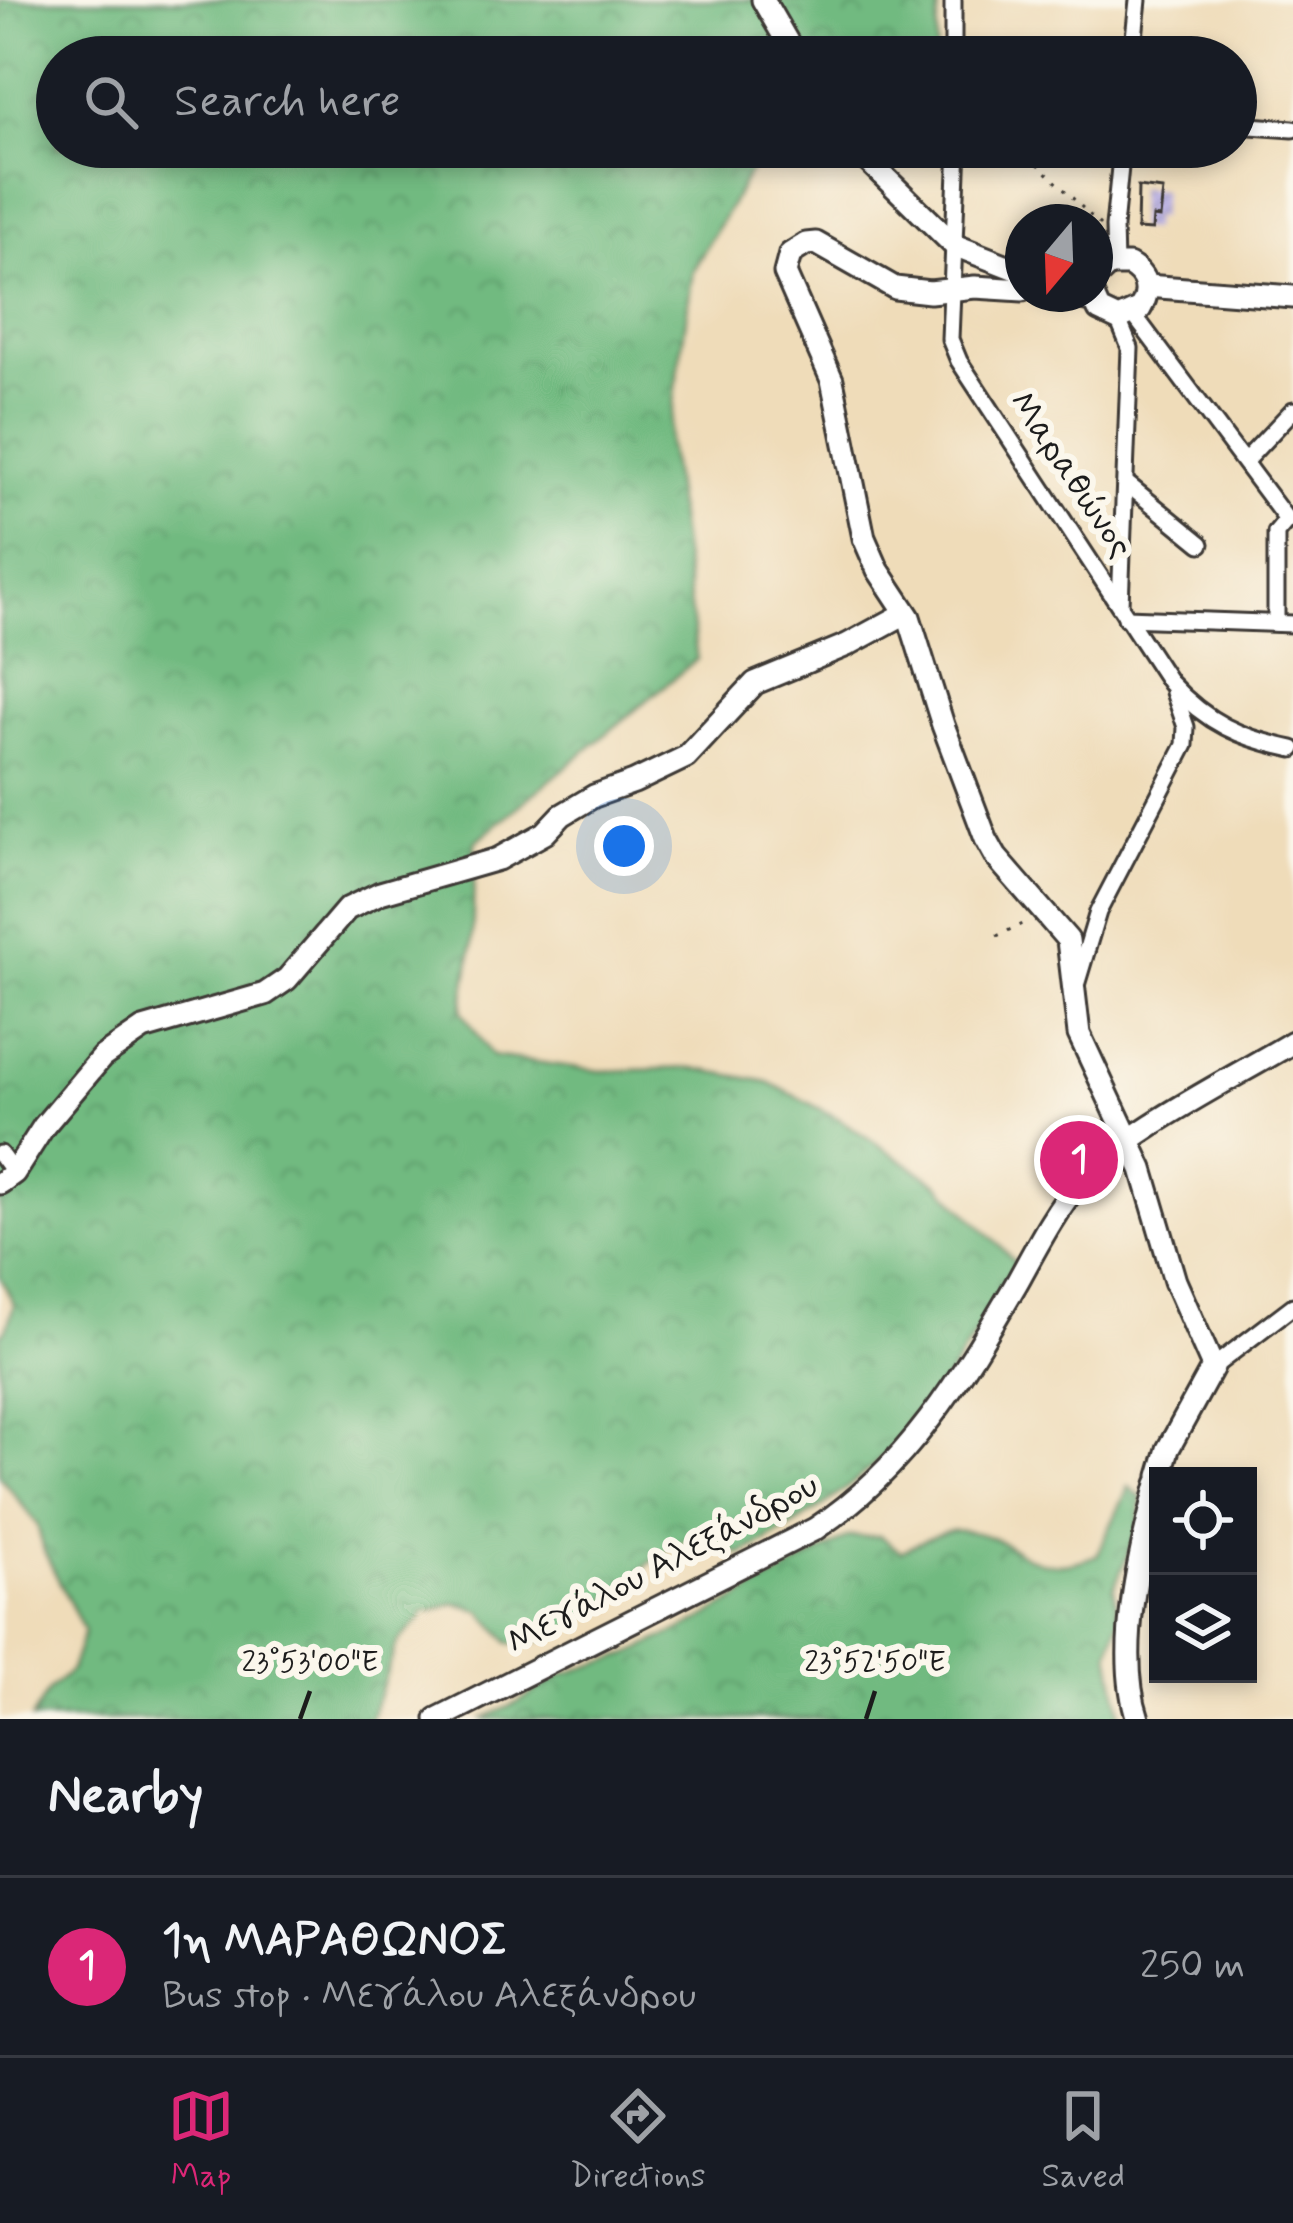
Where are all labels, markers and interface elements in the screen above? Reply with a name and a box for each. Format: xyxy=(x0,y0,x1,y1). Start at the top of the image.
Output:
search box xyxy=(36,36,1257,168)
icon: search xyxy=(78,69,144,135)
text: Search here xyxy=(174,73,401,132)
north arrow xyxy=(1005,204,1113,312)
street label: Μαραθώνος xyxy=(997,382,1143,568)
your location xyxy=(594,816,654,876)
pin: 1 xyxy=(1040,1115,1118,1205)
street label: Μεγάλου Αλεξάνδρου xyxy=(499,1463,827,1667)
map controls xyxy=(1149,1467,1257,1683)
button: locate xyxy=(1149,1467,1257,1575)
button: layers xyxy=(1149,1575,1257,1683)
text: 23°53'00"E xyxy=(242,1643,378,1682)
text: 23°52'50"E xyxy=(804,1643,946,1682)
text: Nearby xyxy=(48,1764,203,1830)
text: 1η ΜΑΡΑΘΩΝΟΣ xyxy=(162,1912,508,1971)
text: 1 xyxy=(78,1941,96,1992)
text: 250 m xyxy=(1140,1941,1245,1992)
text: Bus stop · Μεγάλου Αλεξάνδρου xyxy=(162,1971,696,2022)
tab: Map xyxy=(168,2083,234,2199)
tab: Directions xyxy=(570,2083,706,2199)
tab: Saved xyxy=(1042,2083,1125,2199)

